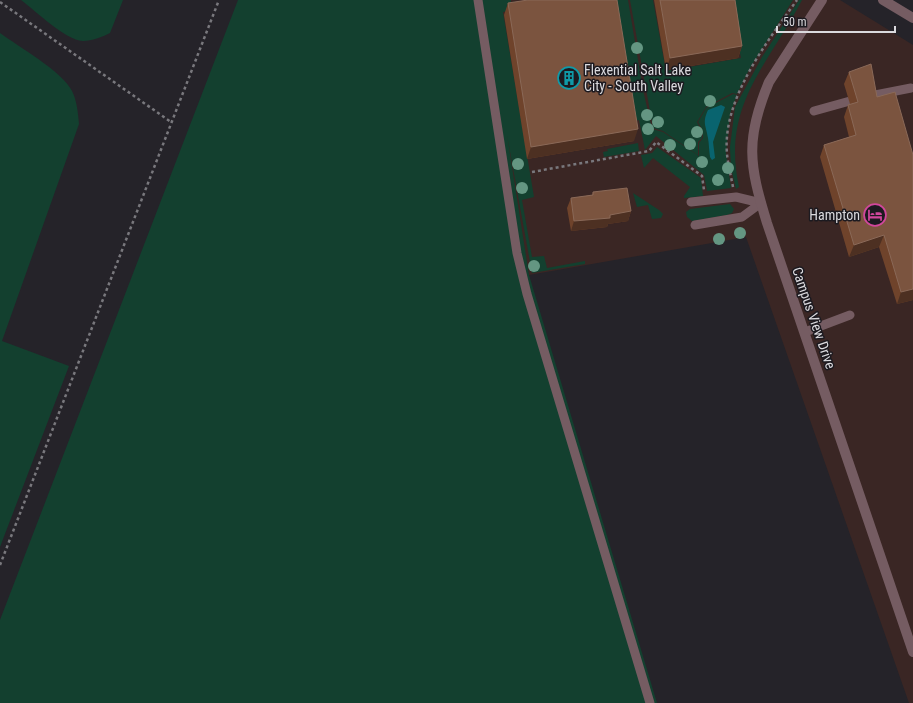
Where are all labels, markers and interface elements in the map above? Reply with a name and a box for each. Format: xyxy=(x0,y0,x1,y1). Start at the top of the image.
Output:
scale bar xyxy=(777,8,895,34)
text: 50 m xyxy=(783,15,807,29)
place label: Flexential Salt Lake City - South Valley xyxy=(584,62,691,94)
building icon: Flexential Salt Lake City - South Valley xyxy=(556,65,582,91)
hotel icon: Hampton xyxy=(862,202,888,228)
place label: Hampton xyxy=(809,207,860,223)
street label: Campus View Drive xyxy=(789,265,839,371)

